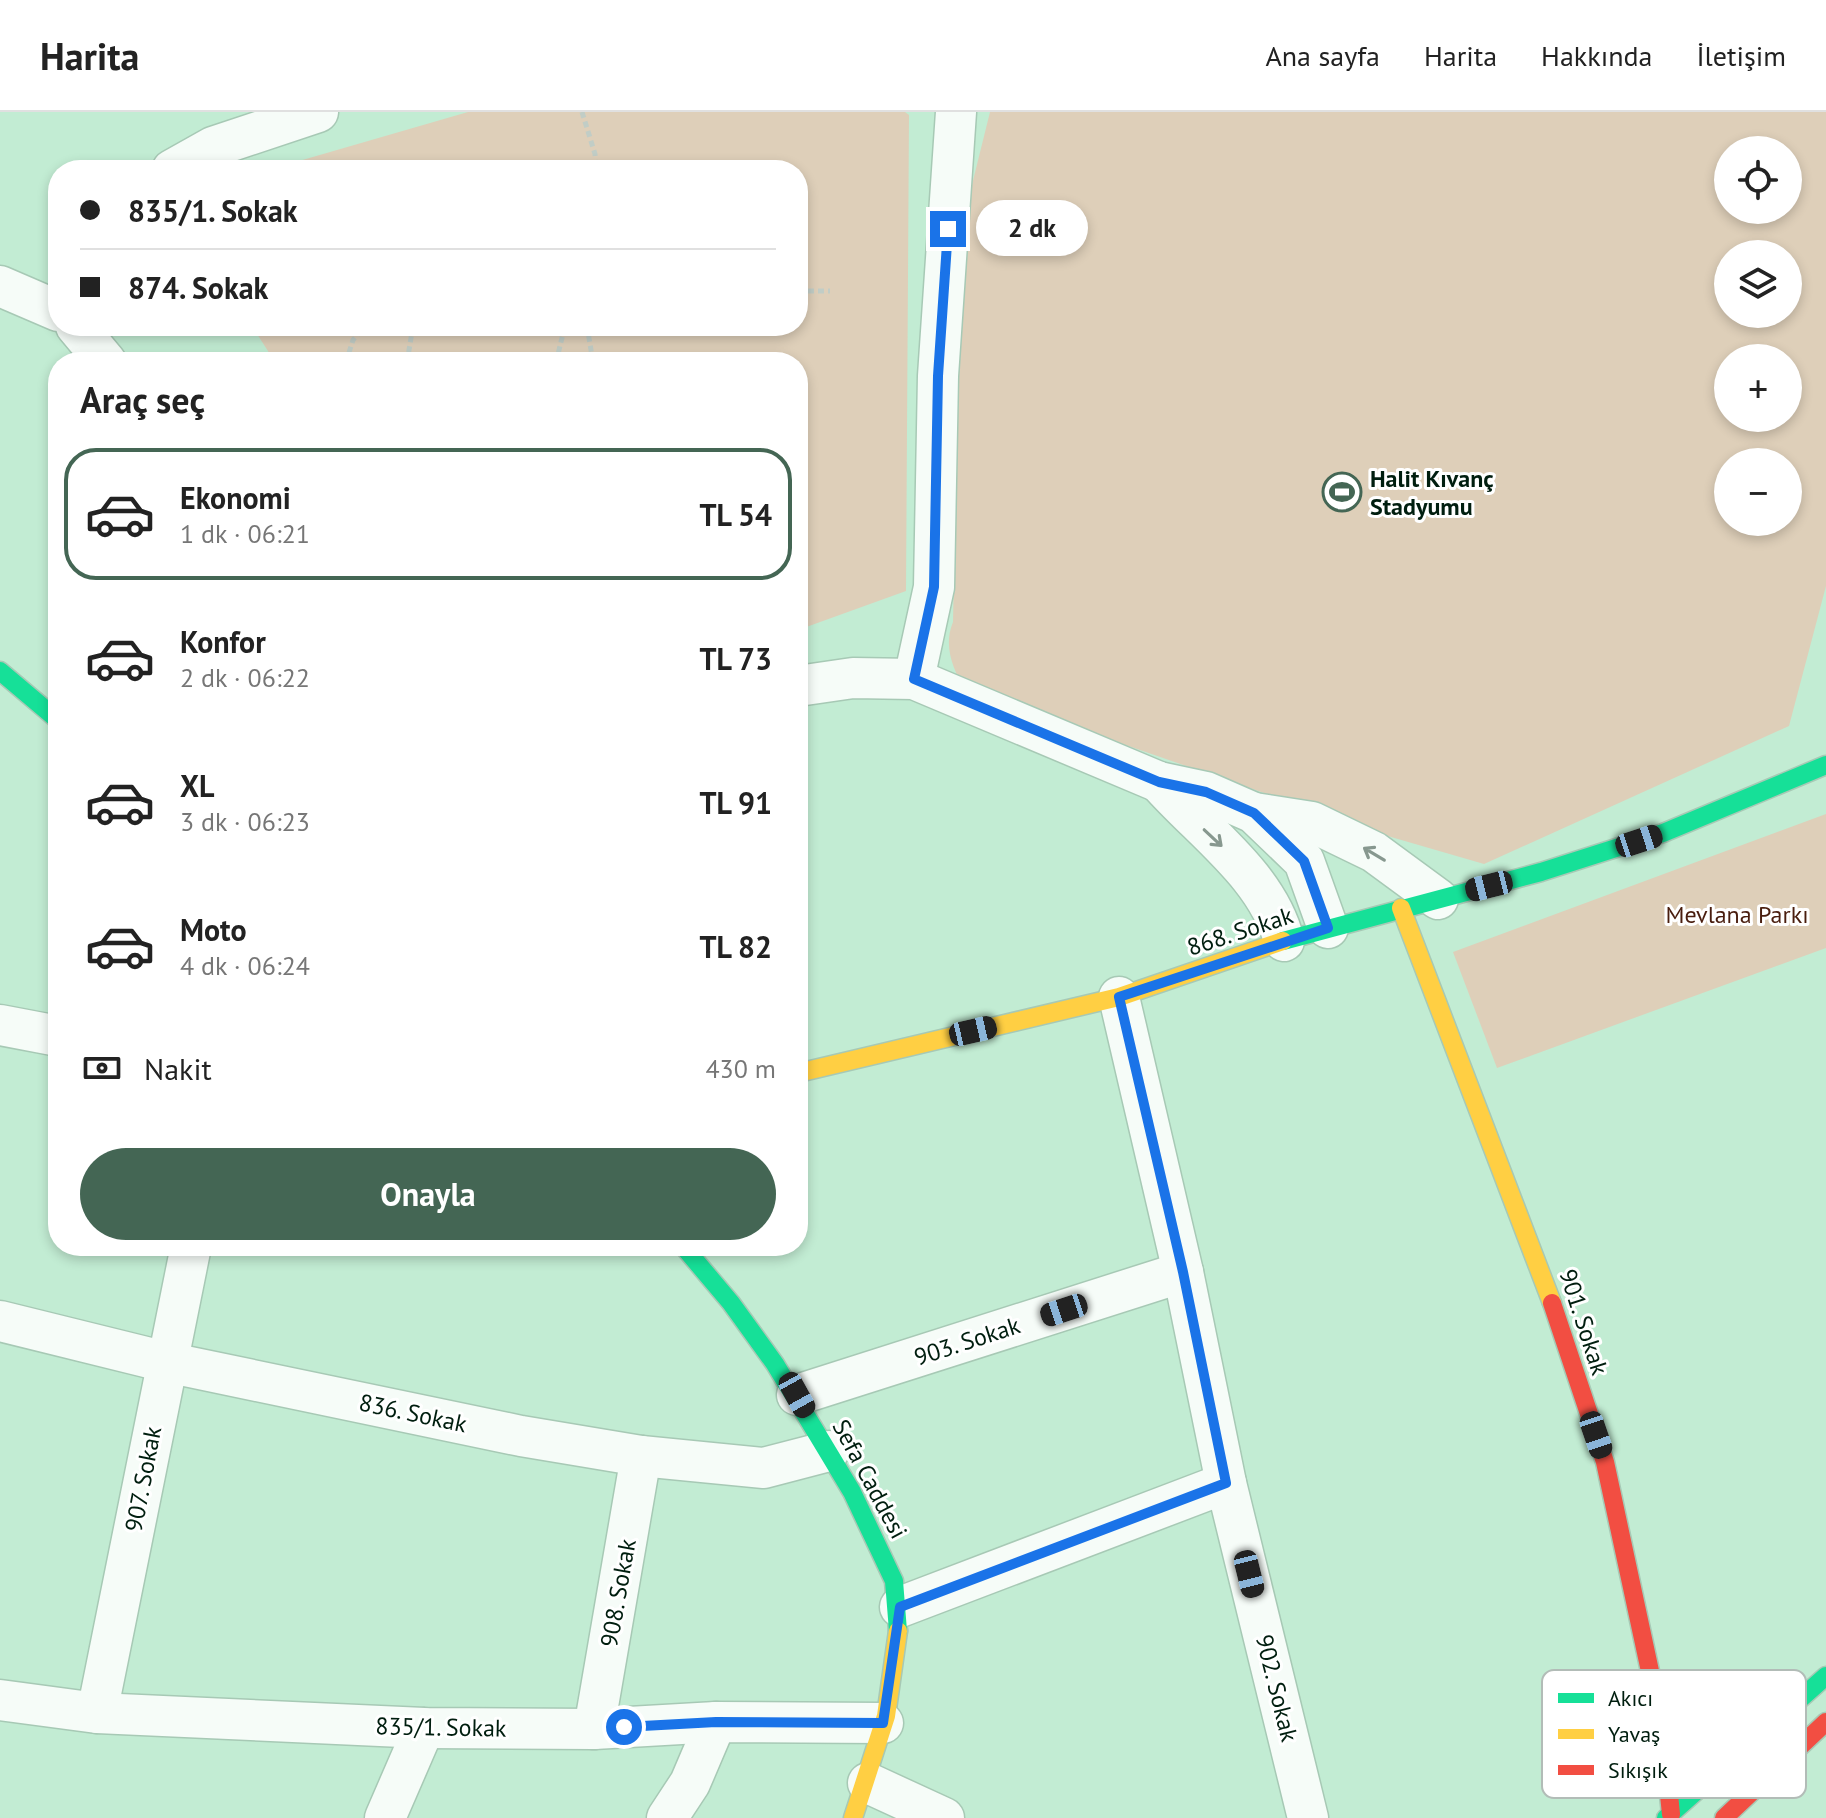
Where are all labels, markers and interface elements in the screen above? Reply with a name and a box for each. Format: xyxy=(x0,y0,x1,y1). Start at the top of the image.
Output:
text: Harita xyxy=(40,31,139,80)
text: Ana sayfa xyxy=(1265,37,1380,74)
text: Harita xyxy=(1424,37,1497,74)
text: Hakkında xyxy=(1541,37,1652,74)
text: İletişim xyxy=(1696,37,1786,74)
map controls xyxy=(1714,136,1802,536)
button: locate xyxy=(1714,136,1802,224)
text: 835/1. Sokak xyxy=(128,191,298,230)
callout: 2 dk xyxy=(976,201,1088,257)
route end xyxy=(930,211,966,247)
text: 2 dk xyxy=(1008,211,1056,244)
button: layers xyxy=(1714,240,1802,328)
text: 874. Sokak xyxy=(128,268,268,307)
button: + xyxy=(1714,344,1802,432)
text: Araç seç xyxy=(80,376,205,423)
button: − xyxy=(1714,448,1802,536)
place label: Halit Kıvanç Stadyumu xyxy=(1370,463,1494,522)
sports icon: Halit Kıvanç Stadyumu xyxy=(1321,471,1363,513)
icon: car xyxy=(84,478,156,550)
text: Ekonomi xyxy=(180,478,291,517)
text: TL 54 xyxy=(699,495,772,534)
text: 1 dk · 06:21 xyxy=(180,517,310,550)
icon: car xyxy=(84,622,156,694)
text: Konfor xyxy=(180,622,266,661)
text: TL 73 xyxy=(699,639,772,678)
text: 2 dk · 06:22 xyxy=(180,661,310,694)
icon: car xyxy=(84,766,156,838)
text: XL xyxy=(180,766,214,805)
text: TL 91 xyxy=(699,783,772,822)
text: 3 dk · 06:23 xyxy=(180,805,310,838)
car xyxy=(1612,822,1666,860)
one-way arrow xyxy=(1203,828,1223,847)
one-way arrow xyxy=(1363,846,1386,862)
car xyxy=(1463,869,1515,903)
street label: 868. Sokak xyxy=(1183,899,1297,963)
park label: Mevlana Parkı xyxy=(1665,899,1809,930)
icon: car xyxy=(84,910,156,982)
text: Moto xyxy=(180,910,247,949)
text: TL 82 xyxy=(699,927,772,966)
text: 4 dk · 06:24 xyxy=(180,949,310,982)
car xyxy=(947,1014,999,1048)
icon: cash xyxy=(80,1046,124,1090)
text: Nakit xyxy=(144,1049,212,1088)
text: 430 m xyxy=(705,1052,776,1085)
button: Onayla xyxy=(80,1148,776,1240)
street label: 901. Sokak xyxy=(1552,1265,1616,1379)
car xyxy=(1037,1291,1091,1329)
street label: 903. Sokak xyxy=(910,1309,1024,1373)
car xyxy=(775,1368,819,1422)
street label: 836. Sokak xyxy=(356,1386,470,1440)
car xyxy=(1577,1408,1615,1462)
street label: Sefa Caddesi xyxy=(826,1414,914,1544)
street label: 907. Sokak xyxy=(118,1423,168,1534)
street label: 908. Sokak xyxy=(593,1536,643,1650)
car xyxy=(1232,1548,1266,1600)
street label: 902. Sokak xyxy=(1249,1631,1305,1745)
legend xyxy=(1542,1670,1806,1798)
text: Akıcı xyxy=(1608,1684,1653,1712)
route start xyxy=(606,1709,642,1745)
street label: 835/1. Sokak xyxy=(375,1710,507,1744)
text: Yavaş xyxy=(1608,1720,1660,1748)
text: Sıkışık xyxy=(1608,1756,1668,1784)

